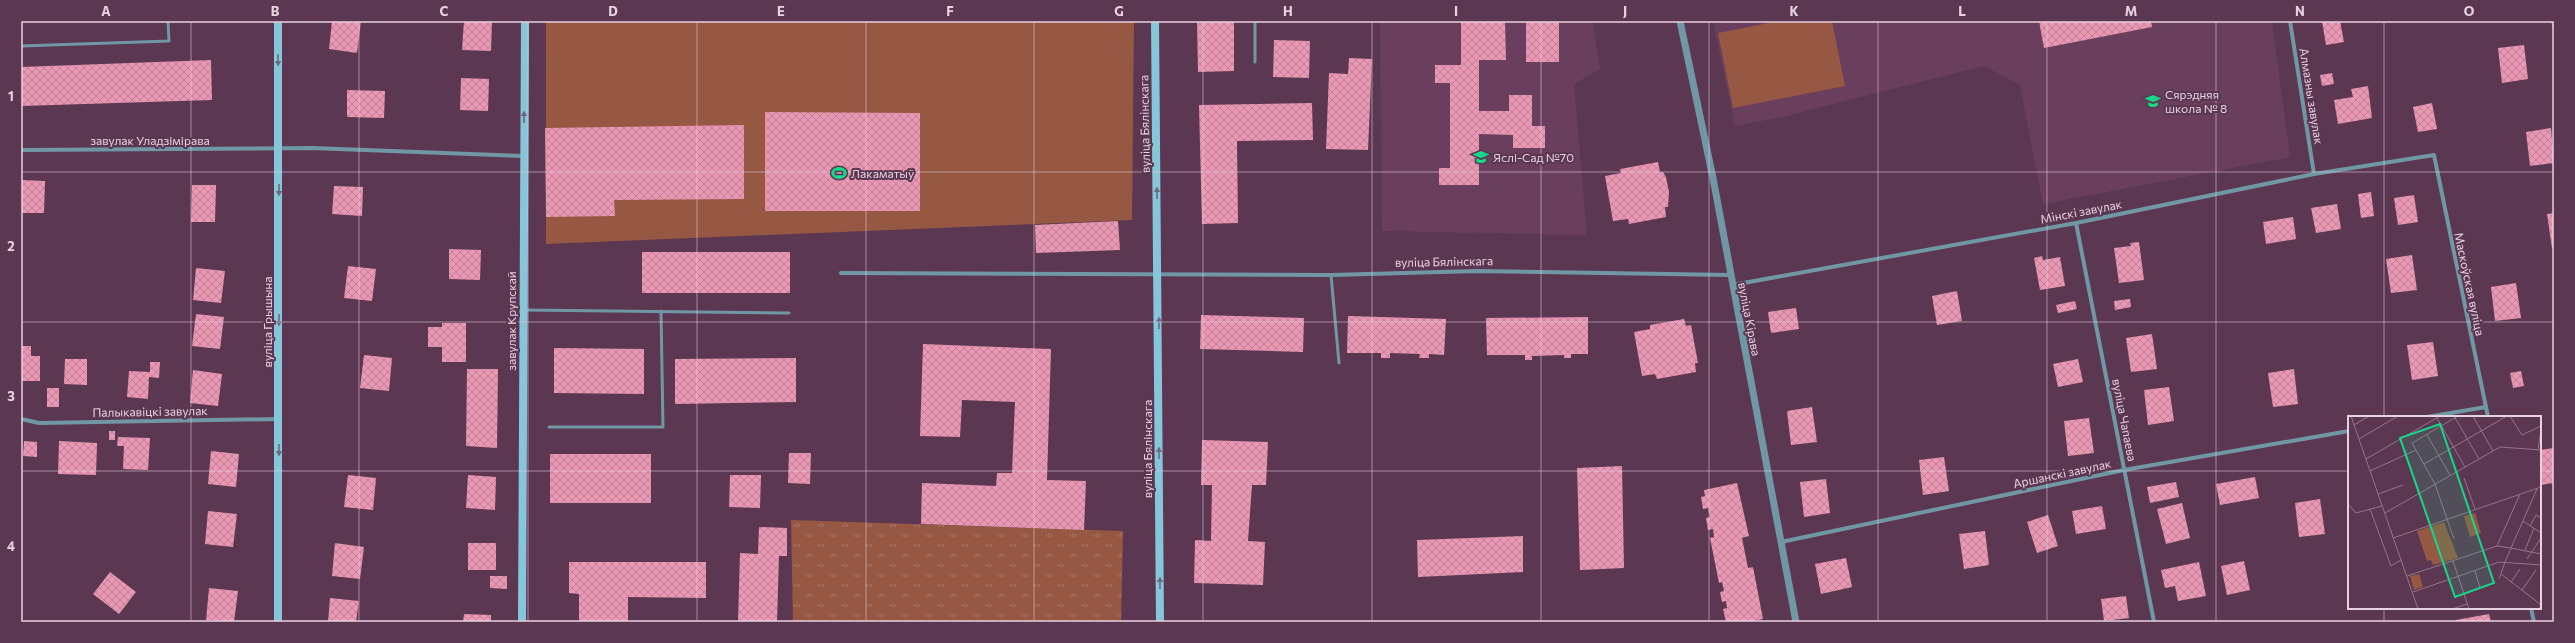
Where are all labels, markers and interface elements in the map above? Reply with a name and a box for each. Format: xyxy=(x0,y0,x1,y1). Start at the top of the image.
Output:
text: A xyxy=(101,3,111,19)
text: B xyxy=(271,3,280,19)
text: C xyxy=(440,3,449,19)
text: D xyxy=(608,3,618,19)
text: E xyxy=(777,3,785,19)
text: F xyxy=(946,3,954,19)
text: G xyxy=(1114,3,1124,19)
text: H xyxy=(1283,3,1293,19)
text: I xyxy=(1454,3,1458,19)
text: J xyxy=(1623,3,1627,19)
text: K xyxy=(1789,3,1799,19)
text: L xyxy=(1958,3,1966,19)
text: M xyxy=(2125,3,2137,19)
text: N xyxy=(2295,3,2305,19)
text: O xyxy=(2464,3,2475,19)
street label: Алмазны завулак xyxy=(2297,47,2327,146)
one-way arrow xyxy=(275,54,281,67)
street label: вуліца Бялінскага xyxy=(1136,75,1152,173)
place label: Сярэдняя школа № 8 xyxy=(2165,87,2227,115)
text: 1 xyxy=(8,88,14,104)
school or university icon: Сярэдняя школа № 8 xyxy=(2144,92,2162,110)
one-way arrow xyxy=(520,111,527,123)
street label: завулак Уладзімірава xyxy=(90,133,210,147)
school or university icon: Яслі-Сад №70 xyxy=(1472,148,1490,166)
place label: Яслі-Сад №70 xyxy=(1493,150,1574,164)
sports icon: Лакаматыў xyxy=(830,164,848,182)
place label: Лакаматыў xyxy=(851,166,914,180)
one-way arrow xyxy=(276,184,282,197)
one-way arrow xyxy=(1154,186,1160,199)
street label: Мінскі завулак xyxy=(2039,196,2124,226)
street label: Маскоўская вуліца xyxy=(2452,231,2488,337)
text: 2 xyxy=(7,238,15,254)
street label: вуліца Бялінскага xyxy=(1395,253,1493,269)
street label: завулак Крупскай xyxy=(504,271,518,371)
street label: вуліца Грышына xyxy=(260,277,274,367)
street label: вуліца Кірава xyxy=(1736,281,1764,357)
one-way arrow xyxy=(276,314,282,327)
one-way arrow xyxy=(1156,316,1162,329)
street label: вуліца Чапаева xyxy=(2110,377,2140,463)
text: 3 xyxy=(7,388,15,404)
street label: вуліца Бялінскага xyxy=(1140,400,1154,498)
street label: Палыкавіцкі завулак xyxy=(92,403,208,419)
inset map xyxy=(2348,416,2541,609)
one-way arrow xyxy=(276,444,282,457)
one-way arrow xyxy=(1156,446,1162,459)
street label: Аршанскі завулак xyxy=(2012,456,2113,490)
text: 4 xyxy=(7,538,15,554)
one-way arrow xyxy=(1157,576,1163,589)

